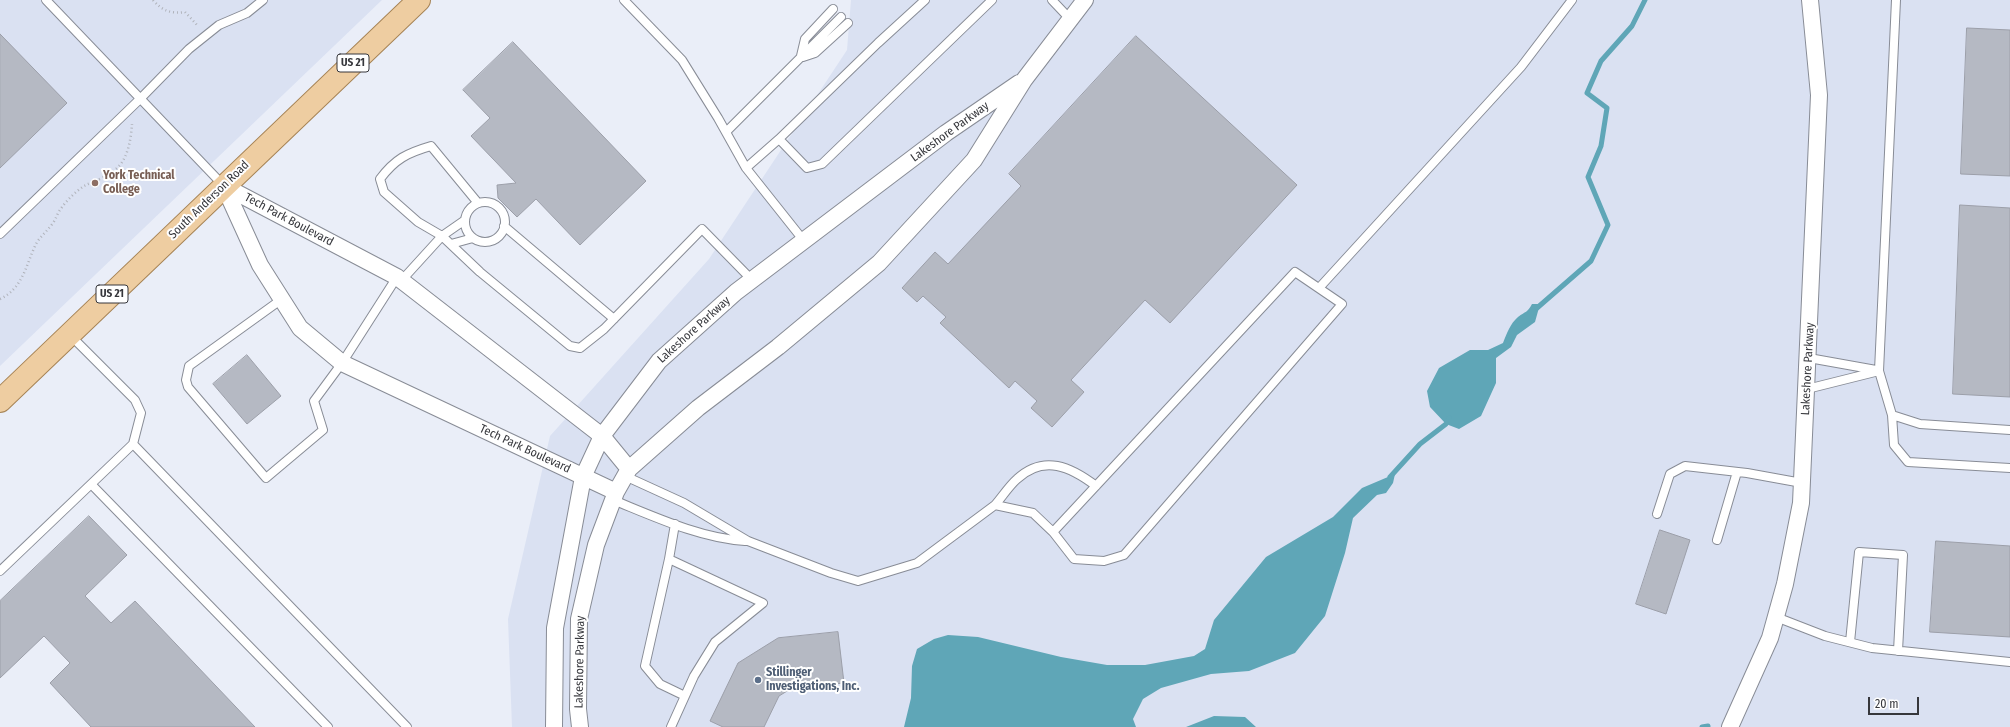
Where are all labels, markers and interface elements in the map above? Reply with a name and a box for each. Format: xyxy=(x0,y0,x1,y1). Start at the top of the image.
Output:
road number: US 21 xyxy=(337,54,369,72)
street label: Lakeshore Parkway xyxy=(908,99,992,165)
street label: South Anderson Road xyxy=(166,158,252,242)
place label: York Technical College xyxy=(103,169,175,197)
marker: York Technical College xyxy=(90,178,100,188)
street label: Tech Park Boulevard xyxy=(242,190,336,250)
road number: US 21 xyxy=(96,285,128,303)
street label: Lakeshore Parkway xyxy=(655,294,733,366)
street label: Lakeshore Parkway xyxy=(1798,322,1818,416)
street label: Tech Park Boulevard xyxy=(477,422,573,476)
street label: Lakeshore Parkway xyxy=(572,615,588,709)
place label: Stillinger Investigations, Inc. xyxy=(766,666,859,694)
marker: Stillinger Investigations, Inc. xyxy=(753,675,763,685)
scale bar xyxy=(1870,689,1921,715)
text: 20 m xyxy=(1875,697,1899,711)

